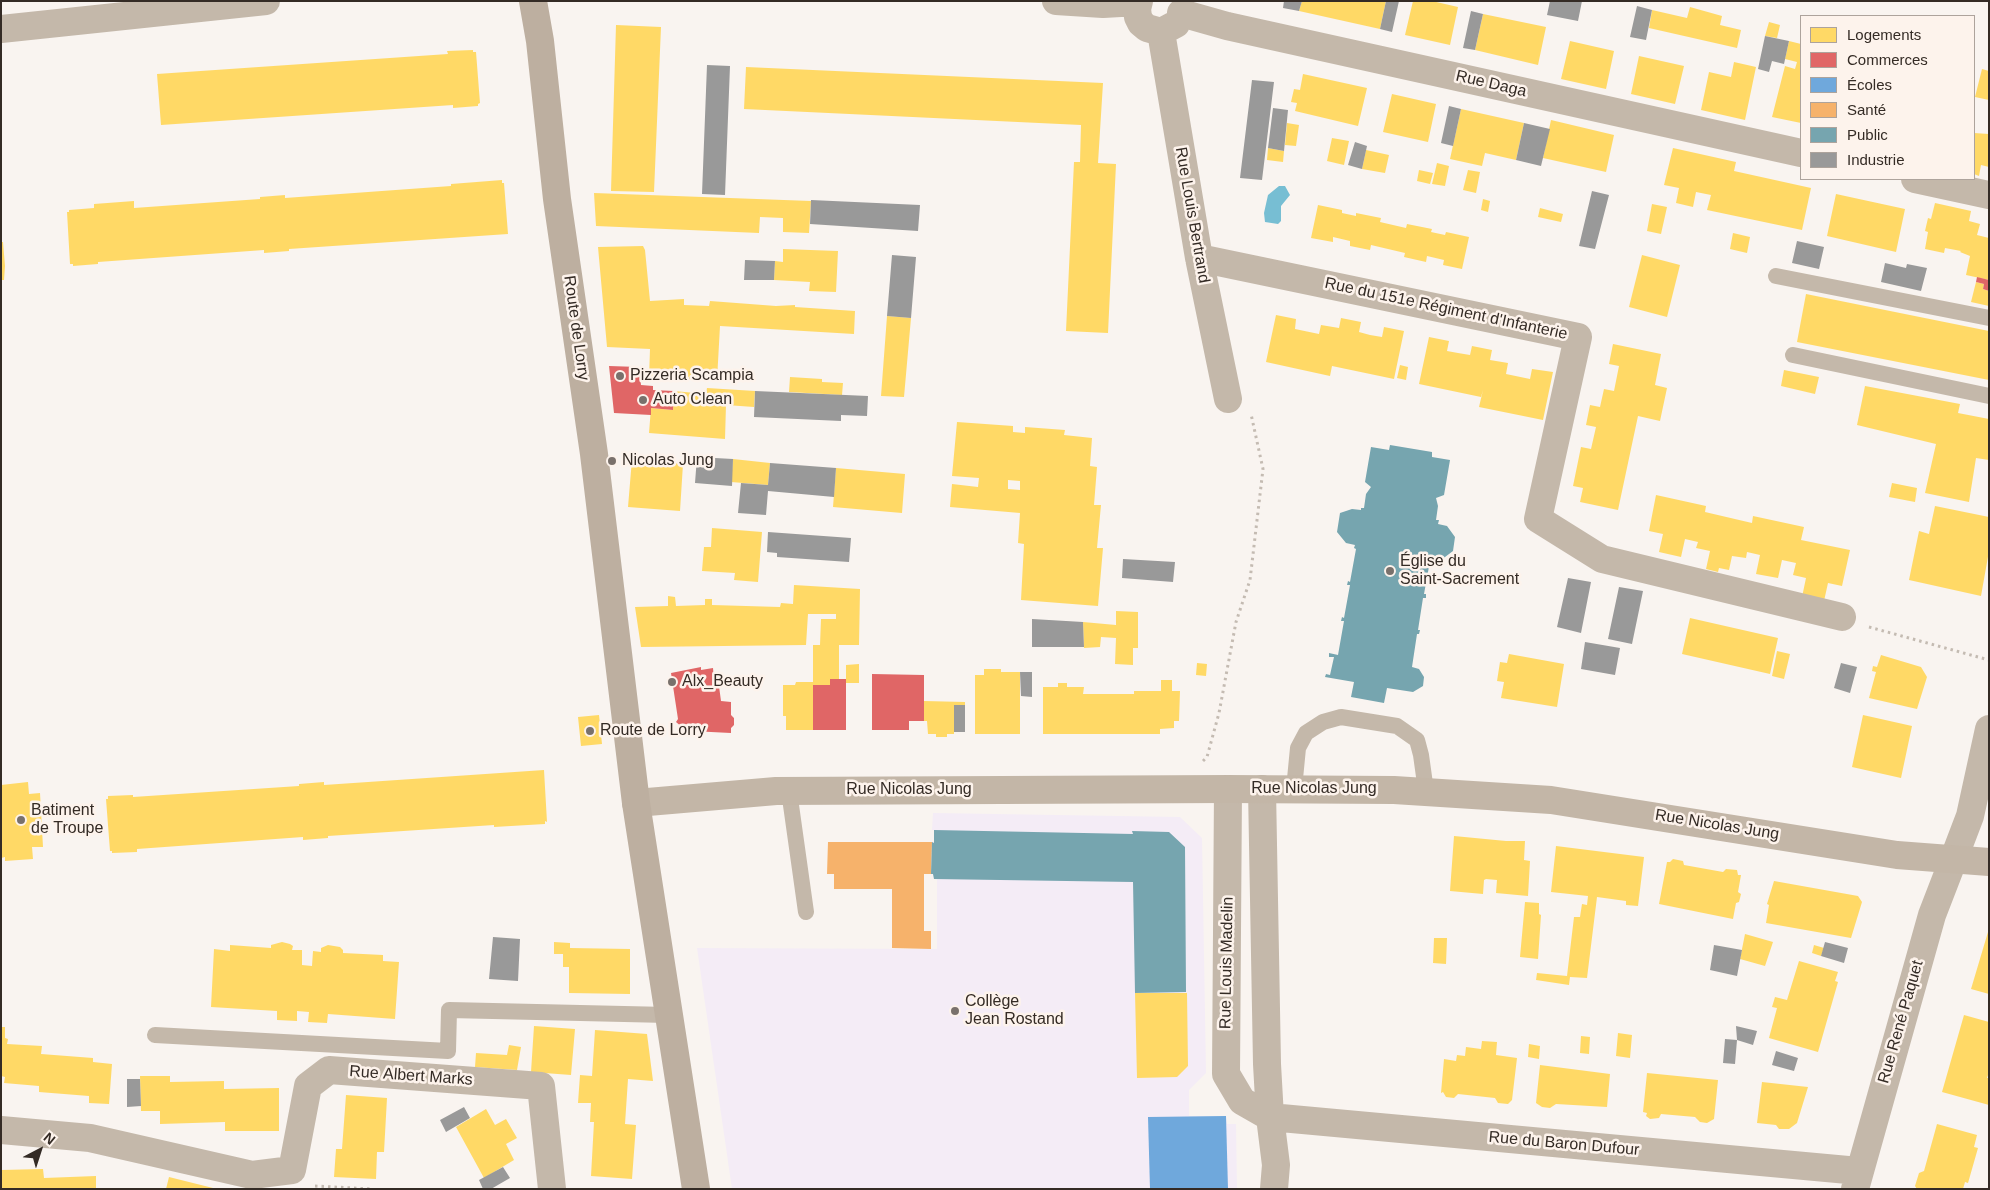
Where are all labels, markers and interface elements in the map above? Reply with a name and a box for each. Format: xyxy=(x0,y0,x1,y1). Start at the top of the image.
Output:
legend xyxy=(1800,15,1975,180)
text: Logements xyxy=(1847,26,1921,43)
text: Commerces xyxy=(1847,51,1928,68)
street label: Rue Daga xyxy=(1454,67,1528,101)
text: Écoles xyxy=(1847,76,1892,93)
text: Santé xyxy=(1847,101,1886,118)
text: Public xyxy=(1847,126,1888,143)
street label: Rue Louis Bertrand xyxy=(1171,145,1213,285)
text: Industrie xyxy=(1847,151,1905,168)
street label: Route de Lorry xyxy=(559,274,593,382)
street label: Rue du 151e Régiment d'Infanterie xyxy=(1323,274,1569,344)
place label: Pizzeria Scampia xyxy=(630,366,754,386)
marker: Pizzeria Scampia xyxy=(614,370,626,382)
place label: Auto Clean xyxy=(653,390,732,410)
marker: Auto Clean xyxy=(637,394,649,406)
place label: Nicolas Jung xyxy=(622,451,714,471)
marker: Nicolas Jung xyxy=(606,455,618,467)
place label: Église du Saint-Sacrement xyxy=(1400,552,1519,590)
marker: Église du Saint-Sacrement xyxy=(1384,565,1396,577)
place label: Alx_Beauty xyxy=(682,672,763,692)
marker: Alx_Beauty xyxy=(666,676,678,688)
place label: Route de Lorry xyxy=(600,721,706,741)
marker: Route de Lorry xyxy=(584,725,596,737)
street label: Rue Nicolas Jung xyxy=(1251,779,1377,799)
street label: Rue Nicolas Jung xyxy=(846,780,972,800)
place label: Batiment de Troupe xyxy=(31,801,103,839)
street label: Rue Nicolas Jung xyxy=(1654,806,1780,844)
marker: Batiment de Troupe xyxy=(15,814,27,826)
street label: Rue Louis Madelin xyxy=(1216,897,1238,1029)
street label: Rue René Paquet xyxy=(1874,958,1928,1086)
place label: Collège Jean Rostand xyxy=(965,992,1064,1030)
marker: Collège Jean Rostand xyxy=(949,1005,961,1017)
street label: Rue Albert Marks xyxy=(349,1062,473,1090)
north arrow xyxy=(15,1125,65,1175)
street label: Rue du Baron Dufour xyxy=(1488,1128,1640,1160)
text: N xyxy=(41,1129,59,1148)

